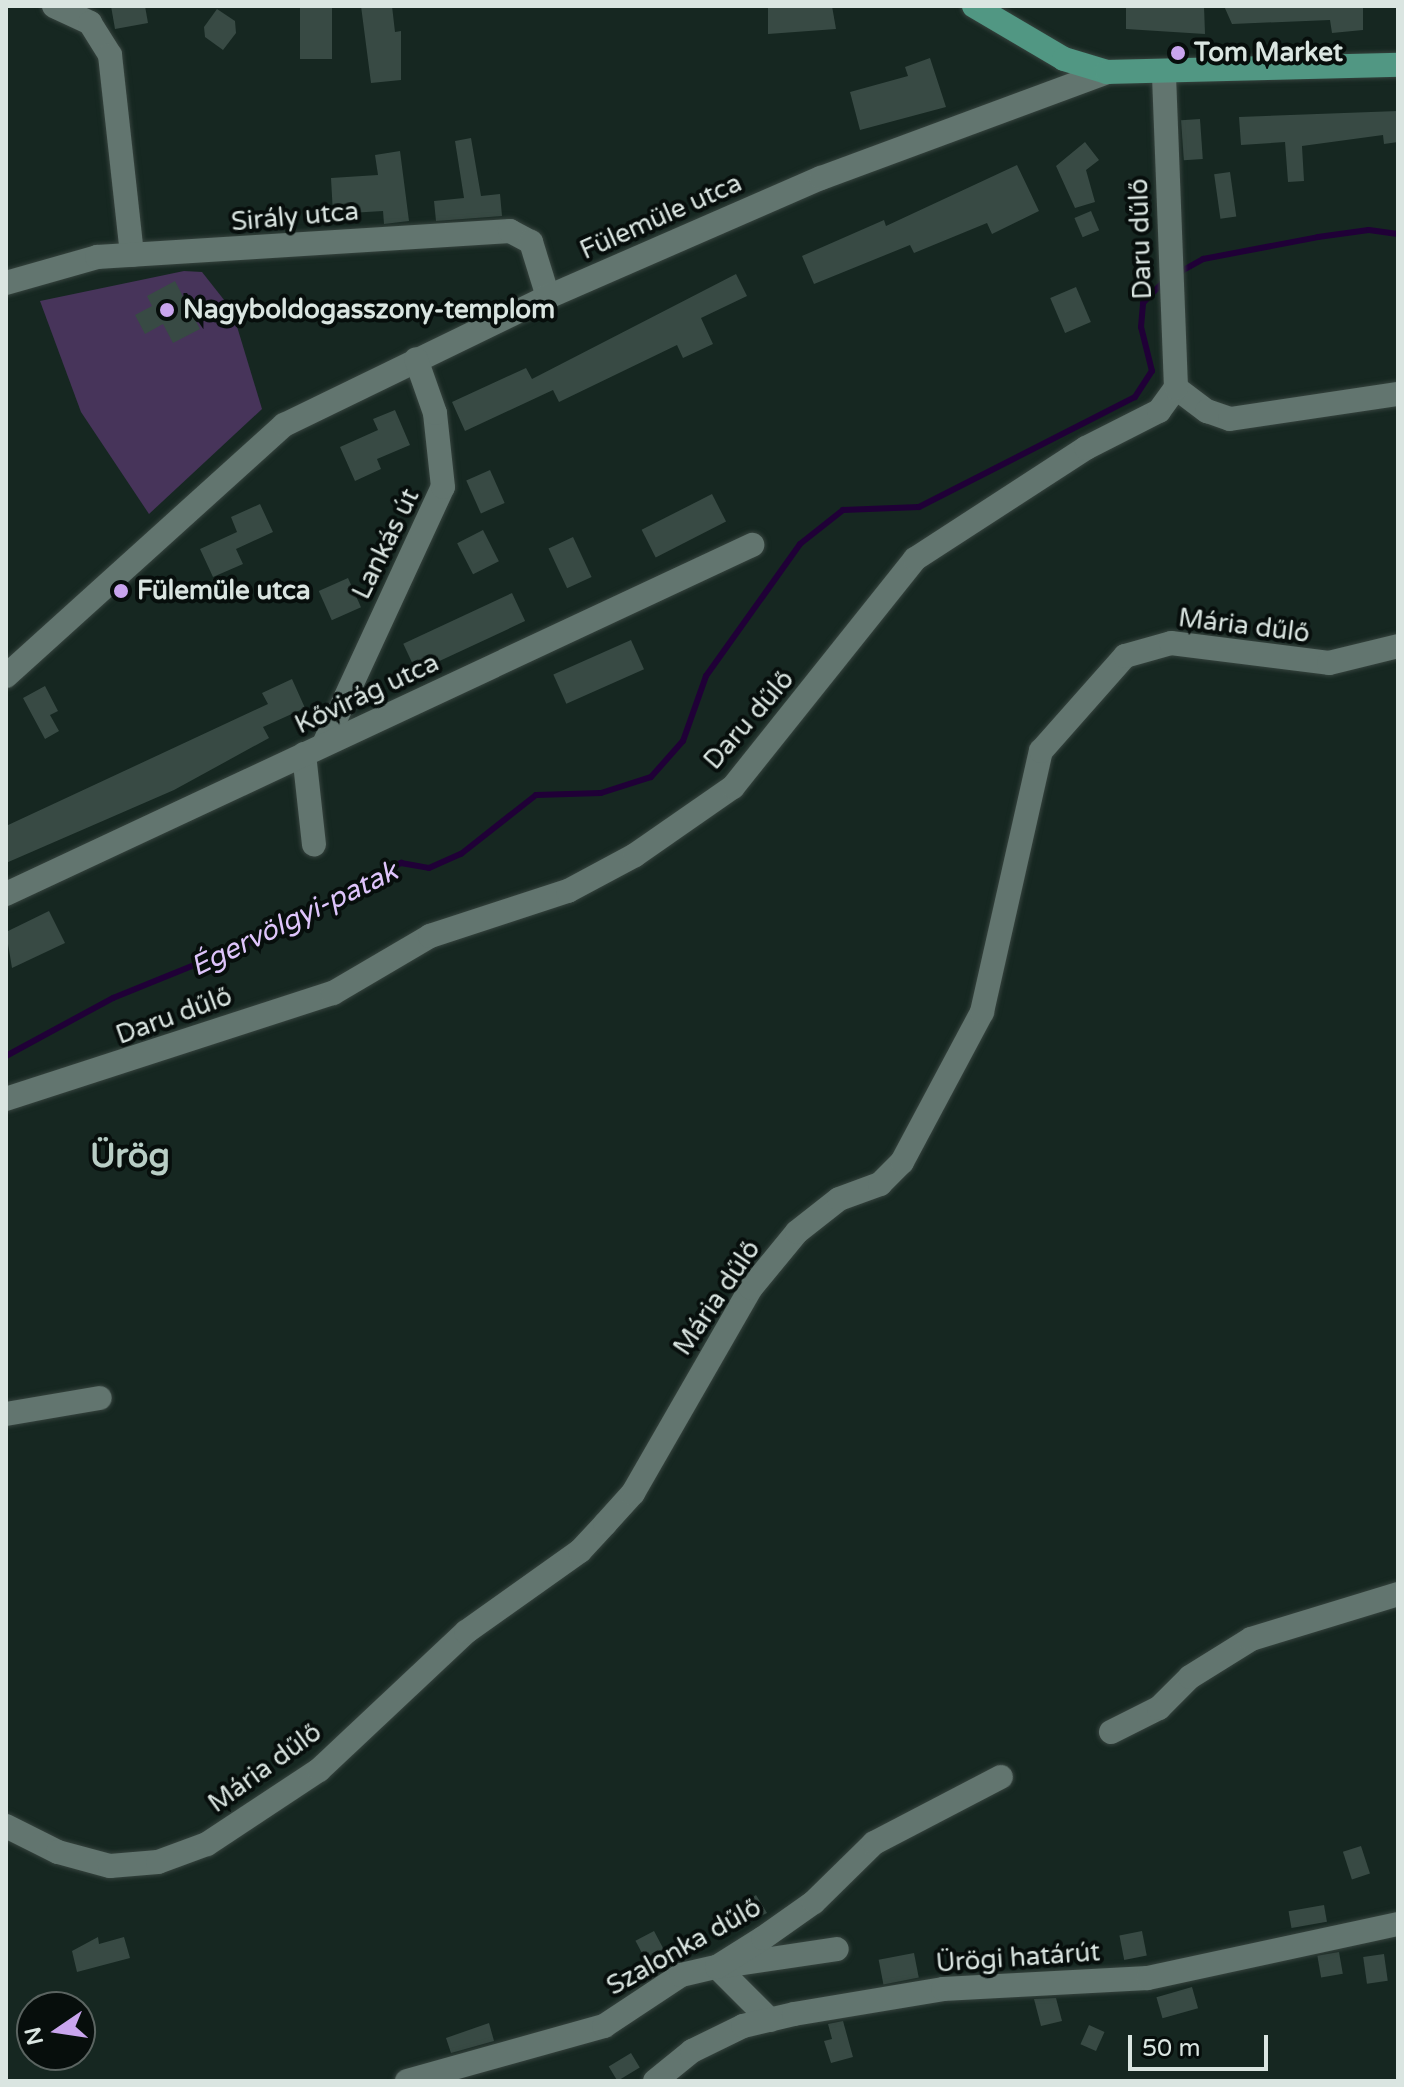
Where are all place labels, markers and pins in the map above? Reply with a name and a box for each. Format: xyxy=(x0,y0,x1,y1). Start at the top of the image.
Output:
place label: Tom Market xyxy=(1194,37,1343,69)
marker: Tom Market xyxy=(1169,44,1187,62)
place label: Nagyboldogasszony-templom xyxy=(183,294,555,326)
marker: Nagyboldogasszony-templom xyxy=(158,301,176,319)
place label: Fülemüle utca xyxy=(137,575,311,607)
marker: Fülemüle utca xyxy=(112,582,130,600)

